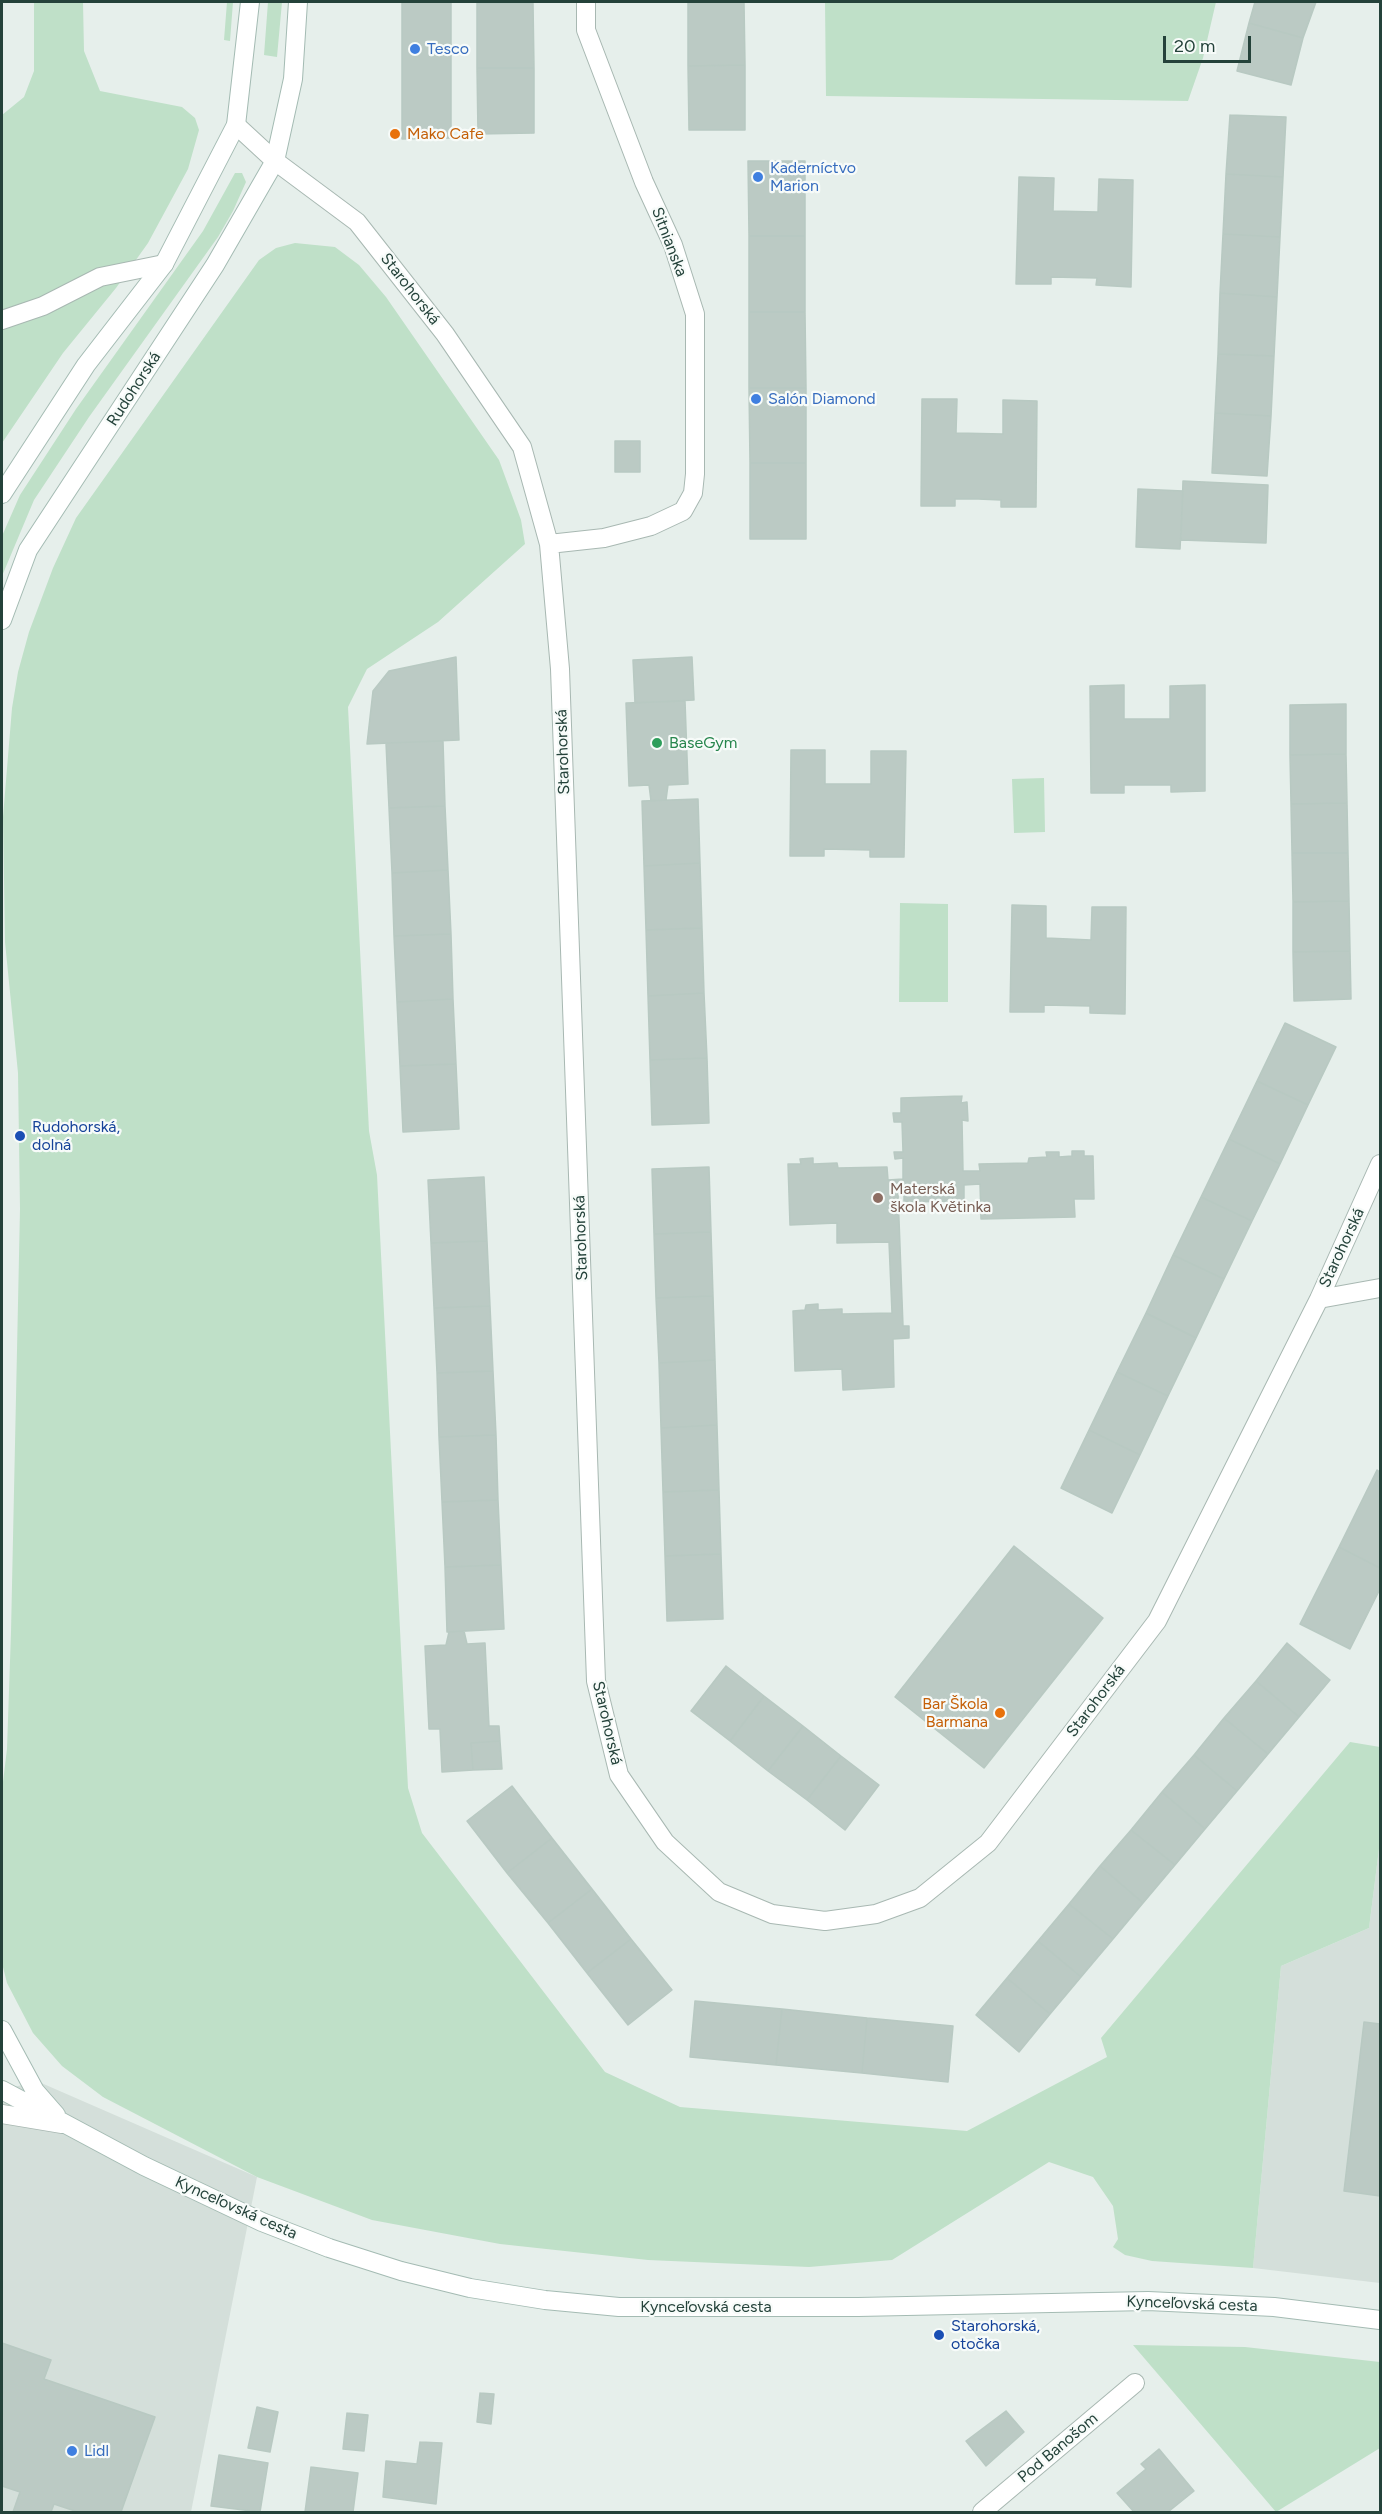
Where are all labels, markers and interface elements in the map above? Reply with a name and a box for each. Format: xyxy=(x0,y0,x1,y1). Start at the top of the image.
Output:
scale bar xyxy=(1166,24,1254,62)
text: 20 m xyxy=(1174,35,1215,57)
place label: Tesco xyxy=(427,39,469,59)
marker: Tesco xyxy=(408,42,422,56)
place label: Mako Cafe xyxy=(407,124,484,144)
marker: Mako Cafe xyxy=(388,127,402,141)
place label: Kaderníctvo Marion xyxy=(770,158,856,196)
marker: Kaderníctvo Marion xyxy=(751,170,765,184)
street label: Sitnianska xyxy=(647,205,691,279)
street label: Starohorská xyxy=(376,249,444,329)
street label: Rudohorská xyxy=(103,348,165,430)
place label: Salón Diamond xyxy=(768,389,876,409)
marker: Salón Diamond xyxy=(749,392,763,406)
street label: Starohorská xyxy=(552,709,574,795)
place label: BaseGym xyxy=(669,733,737,753)
marker: BaseGym xyxy=(650,736,664,750)
place label: Rudohorská, dolná xyxy=(32,1117,120,1155)
marker: Rudohorská, dolná xyxy=(13,1129,27,1143)
place label: Materská škola Květinka xyxy=(890,1179,991,1217)
marker: Materská škola Květinka xyxy=(871,1191,885,1205)
street label: Starohorská xyxy=(570,1195,592,1281)
street label: Starohorská xyxy=(1315,1205,1369,1291)
street label: Starohorská xyxy=(1063,1661,1129,1741)
street label: Starohorská xyxy=(588,1679,626,1767)
place label: Bar Škola Barmana xyxy=(922,1694,988,1732)
marker: Bar Škola Barmana xyxy=(993,1706,1007,1720)
street label: Kynceľovská cesta xyxy=(172,2173,300,2243)
street label: Kynceľovská cesta xyxy=(1126,2292,1258,2316)
street label: Kynceľovská cesta xyxy=(640,2297,772,2317)
place label: Starohorská, otočka xyxy=(951,2316,1040,2354)
marker: Starohorská, otočka xyxy=(932,2328,946,2342)
street label: Pod Banošom xyxy=(1014,2409,1102,2487)
place label: Lidl xyxy=(84,2441,109,2461)
marker: Lidl xyxy=(65,2444,79,2458)

